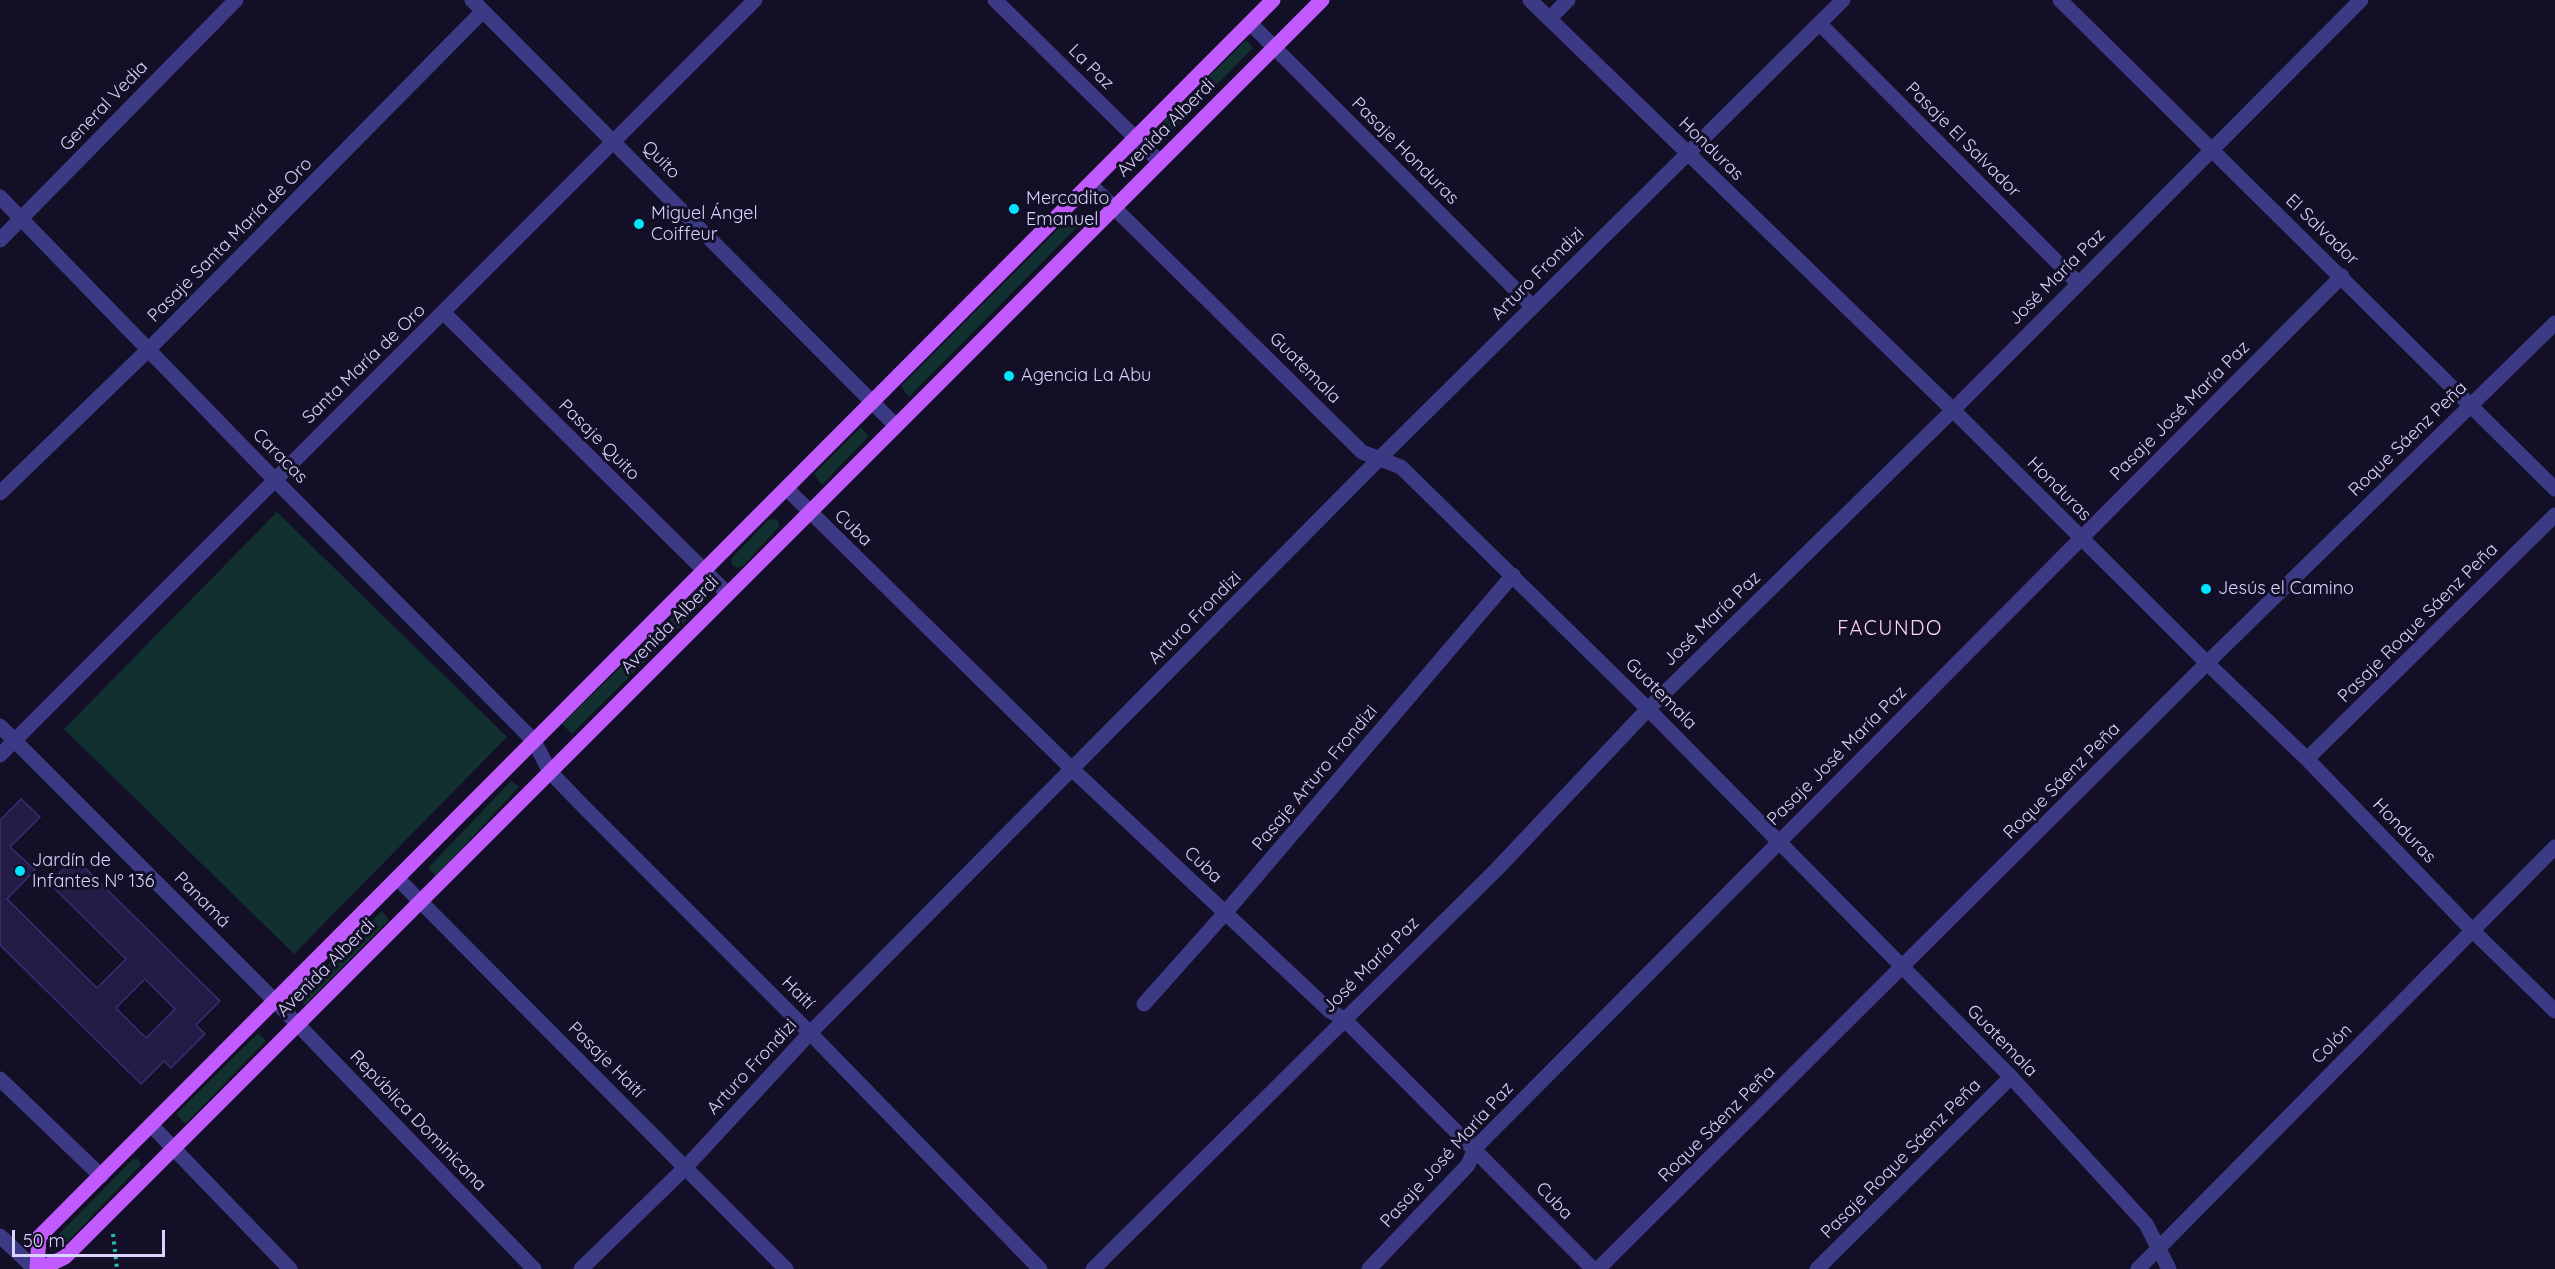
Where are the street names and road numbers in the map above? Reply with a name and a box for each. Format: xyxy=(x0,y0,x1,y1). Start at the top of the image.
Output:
street label: La Paz xyxy=(1064,40,1118,94)
street label: General Vedia xyxy=(55,56,153,156)
street label: Avenida Alberdi xyxy=(1112,74,1220,182)
street label: Pasaje El Salvador xyxy=(1901,78,2025,202)
street label: Pasaje Honduras xyxy=(1347,93,1463,209)
street label: Honduras xyxy=(1674,113,1748,185)
street label: Quito xyxy=(637,136,685,184)
street label: Pasaje Santa María de Oro xyxy=(143,153,317,327)
street label: El Salvador xyxy=(2281,190,2363,270)
street label: Arturo Frondizi xyxy=(1487,223,1589,325)
street label: José María Paz xyxy=(2004,224,2110,330)
street label: Santa María de Oro xyxy=(298,300,430,428)
street label: Guatemala xyxy=(1265,328,1345,408)
street label: Pasaje José María Paz xyxy=(2106,337,2254,485)
street label: Roque Sáenz Peña xyxy=(2344,377,2472,501)
street label: Pasaje Quito xyxy=(554,395,644,485)
street label: Caracas xyxy=(248,424,312,488)
street label: Honduras xyxy=(2022,452,2096,526)
street label: Cuba xyxy=(830,505,876,551)
street label: Pasaje Roque Sáenz Peña xyxy=(2334,539,2502,707)
street label: Arturo Frondizi xyxy=(1144,567,1246,669)
street label: José María Paz xyxy=(1659,567,1765,671)
street label: Avenida Alberdi xyxy=(616,571,724,679)
street label: Guatemala xyxy=(1621,654,1701,734)
street label: Pasaje José María Paz xyxy=(1763,682,1911,830)
street label: Pasaje Arturo Frondizi xyxy=(1248,701,1382,855)
street label: Roque Sáenz Peña xyxy=(1999,718,2125,844)
street label: Honduras xyxy=(2368,794,2440,868)
street label: Cuba xyxy=(1180,842,1226,888)
street label: Panamá xyxy=(170,868,234,932)
street label: José María Paz xyxy=(1318,912,1424,1018)
street label: Avenida Alberdi xyxy=(272,914,380,1022)
street label: Haití xyxy=(777,972,819,1014)
street label: Guatemala xyxy=(1962,1000,2042,1082)
street label: Arturo Frondizi xyxy=(702,1015,802,1119)
street label: Pasaje Haití xyxy=(563,1017,649,1103)
street label: Colón xyxy=(2307,1019,2357,1069)
street label: República Dominicana xyxy=(345,1046,491,1196)
street label: Roque Sáenz Peña xyxy=(1654,1061,1780,1187)
street label: Pasaje Roque Sáenz Peña xyxy=(1817,1075,1985,1243)
street label: Pasaje José María Paz xyxy=(1376,1078,1518,1232)
street label: Cuba xyxy=(1531,1178,1577,1224)

